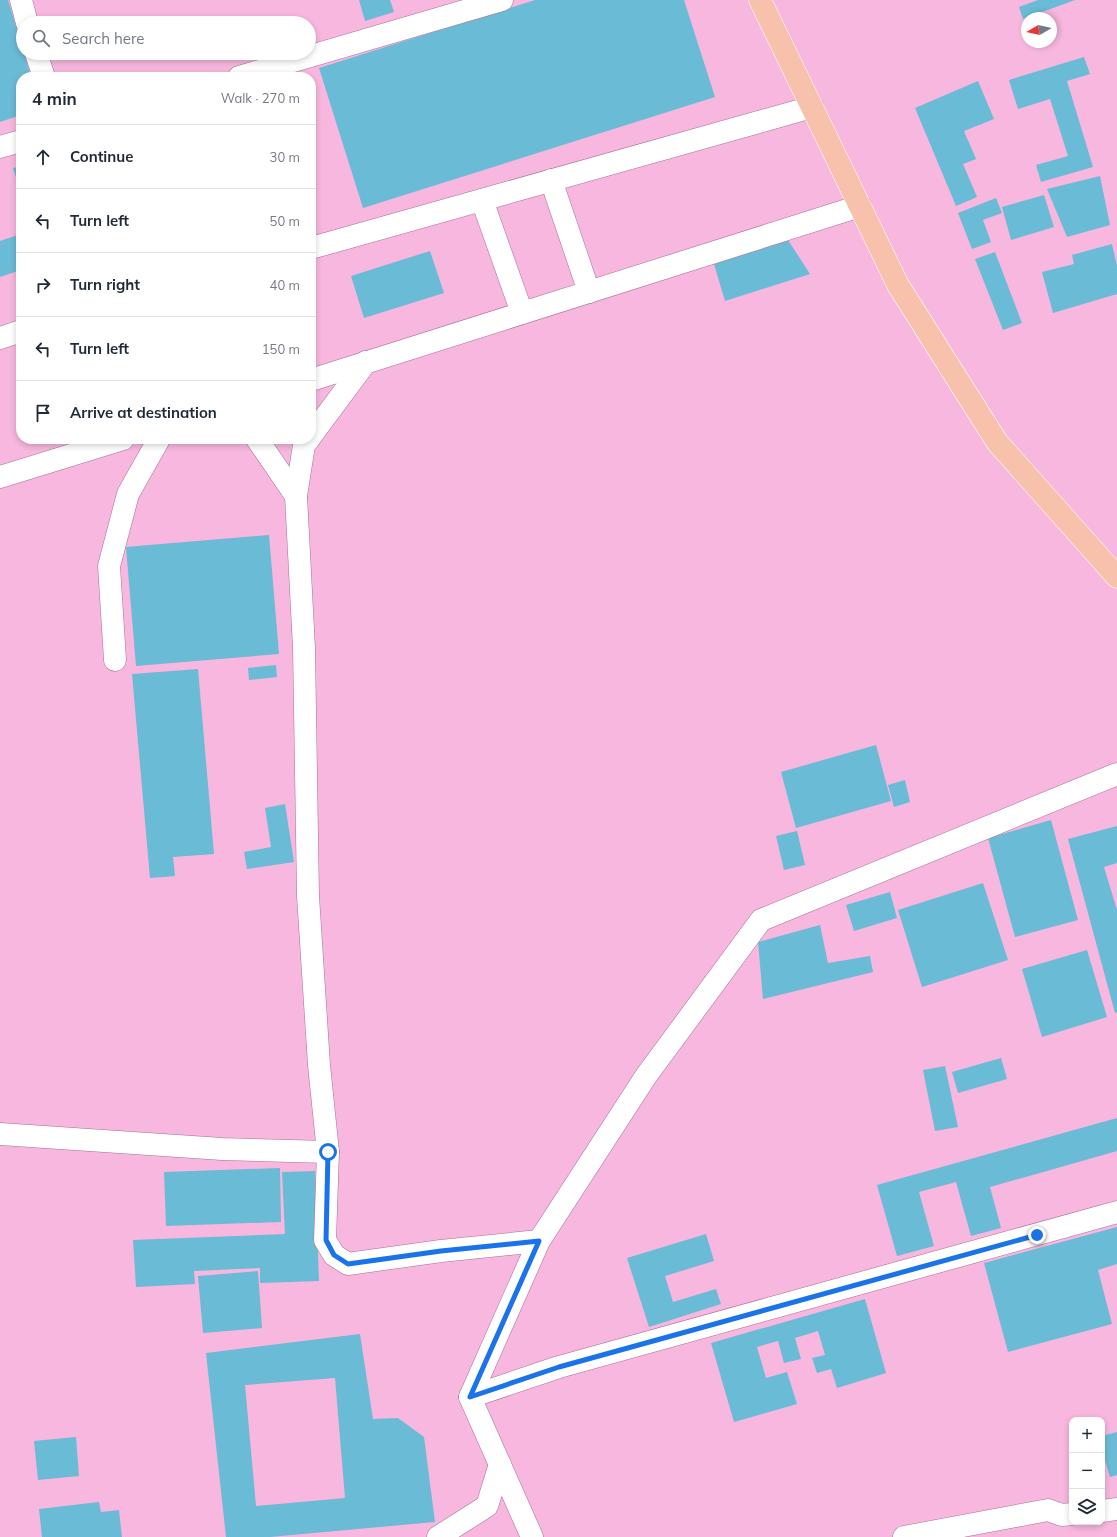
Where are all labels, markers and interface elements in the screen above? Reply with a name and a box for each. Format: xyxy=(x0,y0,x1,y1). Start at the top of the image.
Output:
north arrow xyxy=(1021,12,1057,48)
search box xyxy=(16,16,316,60)
icon: search xyxy=(30,27,52,49)
text: Search here xyxy=(62,29,144,48)
text: 4 min xyxy=(32,88,77,109)
text: Walk · 270 m xyxy=(221,90,300,106)
icon: ahead xyxy=(32,146,54,168)
text: Continue xyxy=(70,147,133,166)
text: 30 m xyxy=(270,149,300,165)
icon: left xyxy=(32,210,54,232)
text: Turn left xyxy=(70,211,129,230)
text: 50 m xyxy=(270,213,300,229)
icon: right xyxy=(32,274,54,296)
text: Turn right xyxy=(70,275,140,294)
text: 40 m xyxy=(270,277,300,293)
icon: left xyxy=(32,338,54,360)
text: Turn left xyxy=(70,339,129,358)
text: 150 m xyxy=(262,341,300,357)
icon: arrive xyxy=(32,402,54,424)
text: Arrive at destination xyxy=(70,403,217,422)
route start xyxy=(319,1143,337,1161)
route end xyxy=(1028,1226,1046,1244)
map controls xyxy=(1069,1417,1105,1525)
button: + xyxy=(1069,1417,1105,1453)
button: − xyxy=(1069,1453,1105,1489)
button: layers xyxy=(1069,1489,1105,1525)

